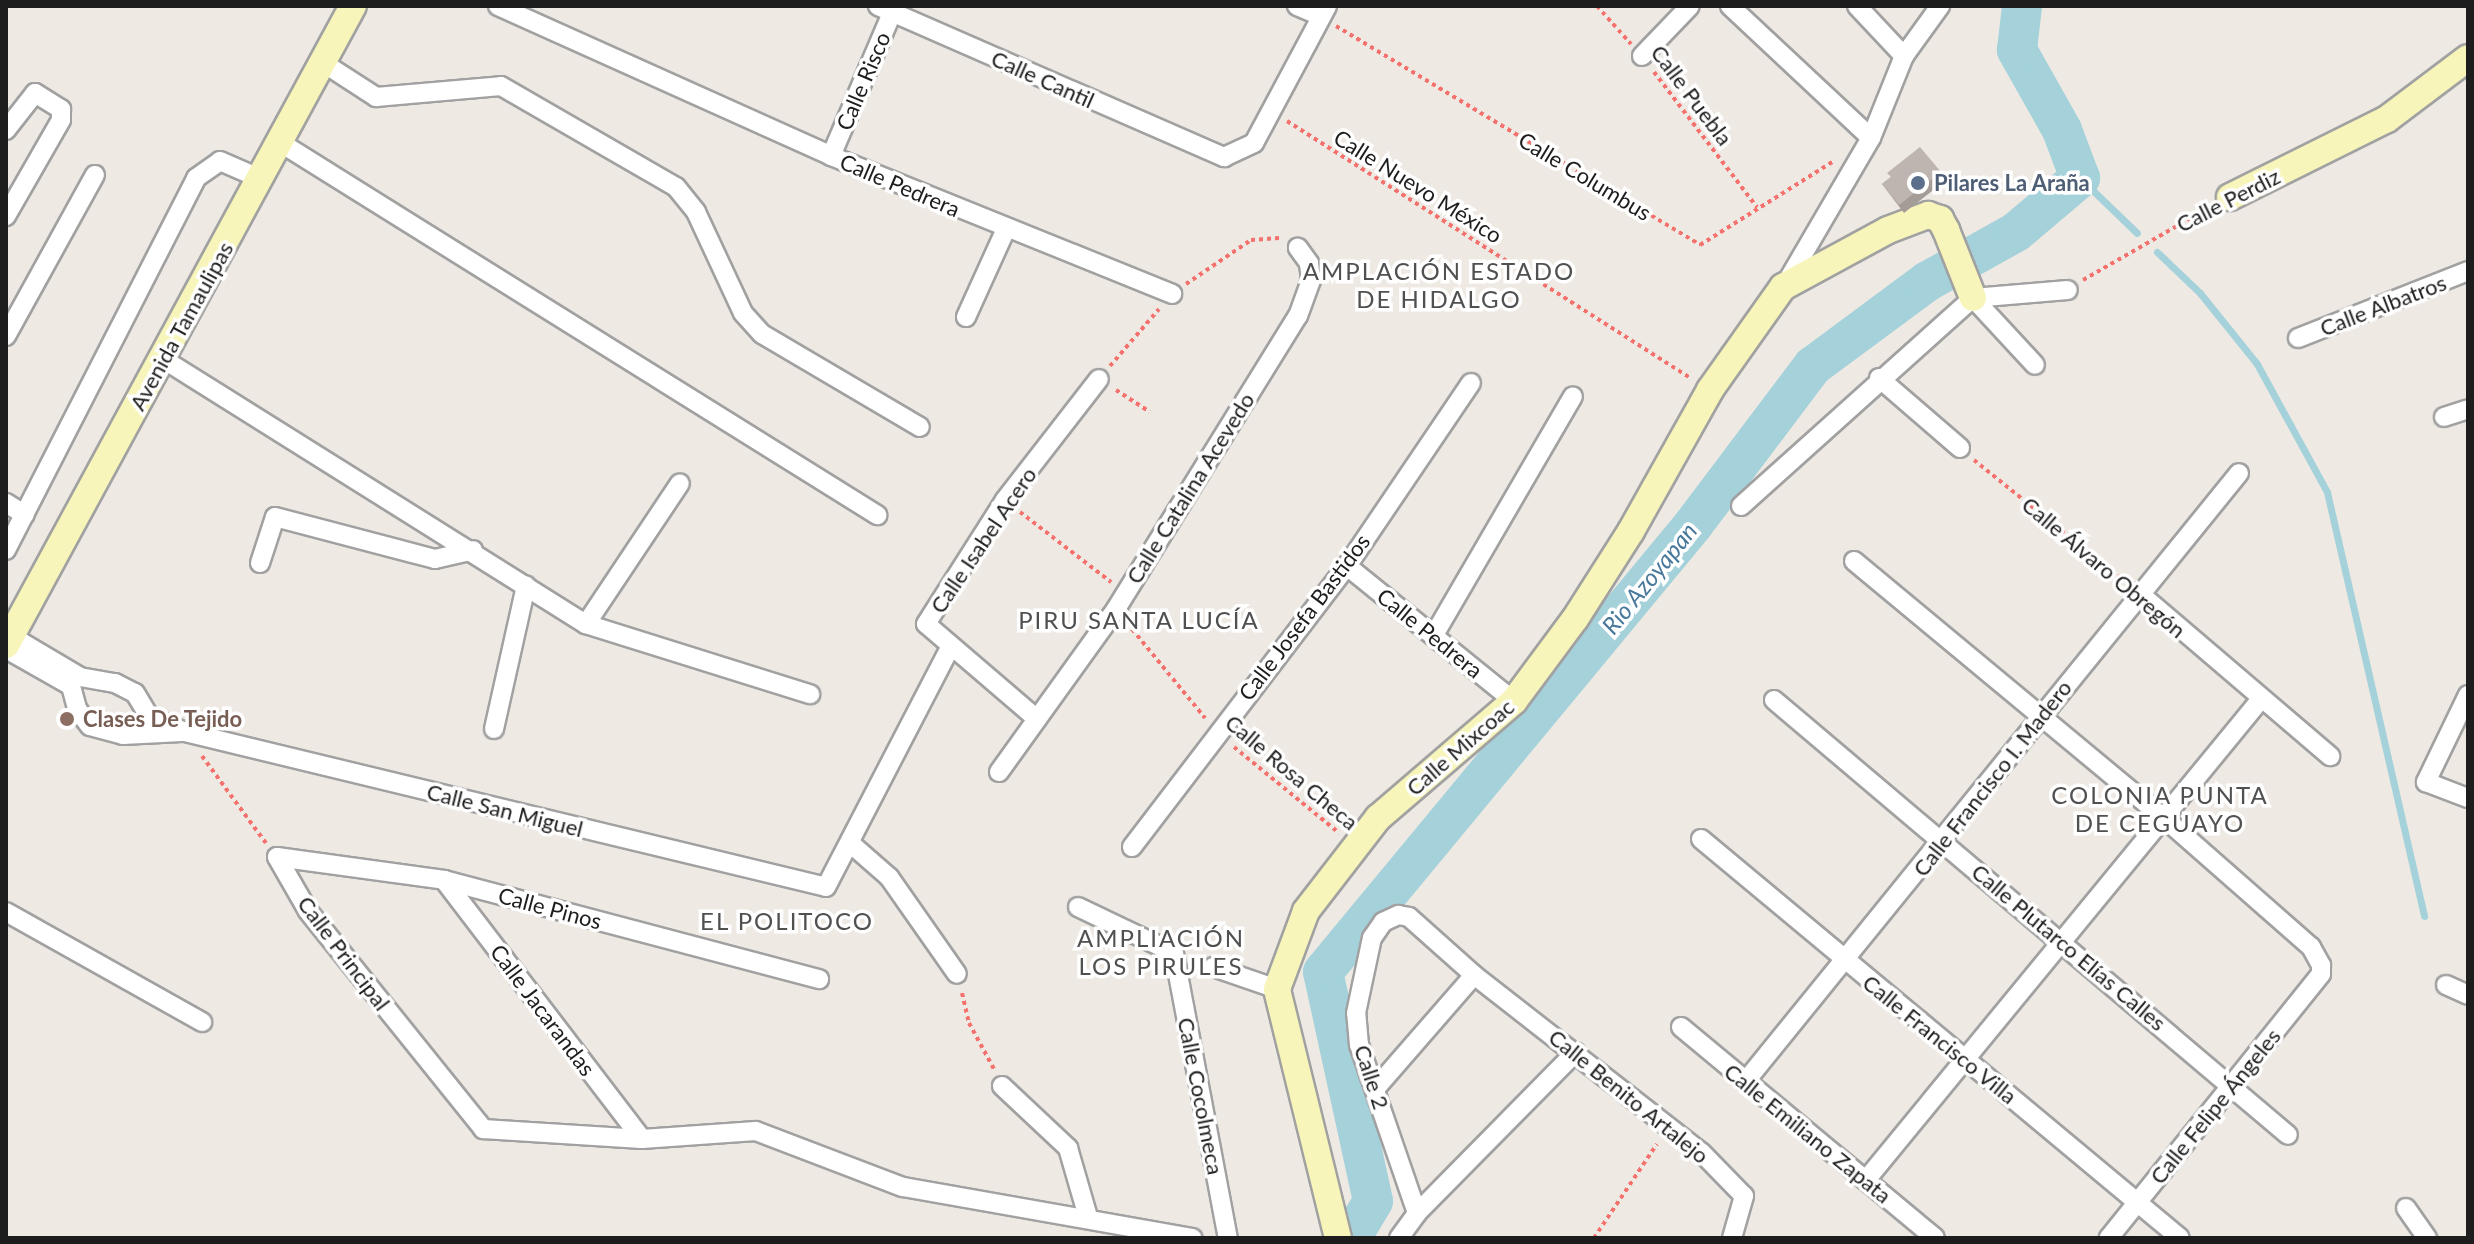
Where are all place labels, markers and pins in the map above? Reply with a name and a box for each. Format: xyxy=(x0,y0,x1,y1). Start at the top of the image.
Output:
place label: Pilares La Araña xyxy=(1934,170,2090,196)
marker: Pilares La Araña xyxy=(1909,174,1927,192)
place label: Clases De Tejido xyxy=(83,706,243,732)
marker: Clases De Tejido xyxy=(58,710,76,728)

